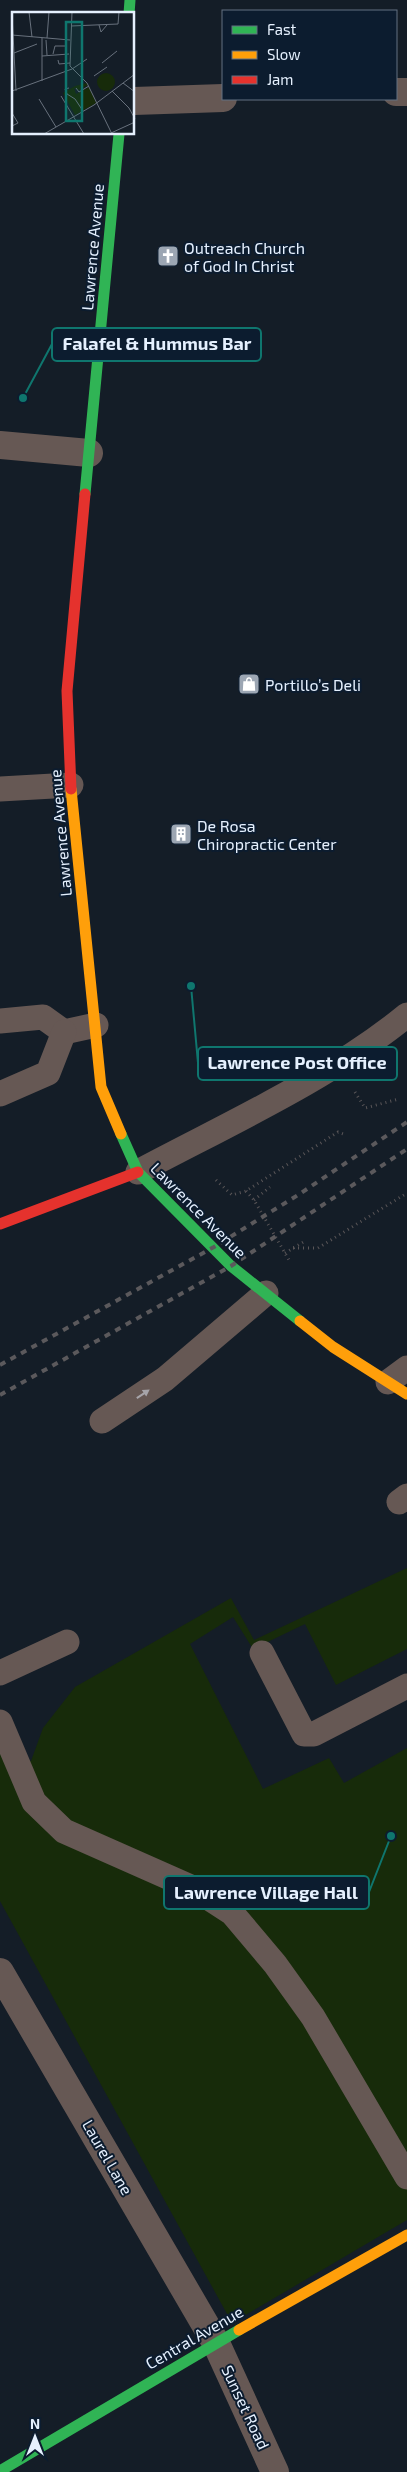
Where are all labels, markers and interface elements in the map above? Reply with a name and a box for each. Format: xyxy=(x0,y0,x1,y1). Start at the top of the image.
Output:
legend xyxy=(222,10,397,100)
inset map xyxy=(12,12,135,135)
text: Fast xyxy=(267,20,297,38)
text: Slow xyxy=(267,45,301,63)
text: Jam xyxy=(267,70,293,88)
street label: Lawrence Avenue xyxy=(77,183,107,311)
place label: Outreach Church of God In Christ xyxy=(184,238,305,275)
church icon: Outreach Church of God In Christ xyxy=(156,244,180,268)
callout: Falafel & Hummus Bar xyxy=(52,328,261,361)
text: Falafel & Hummus Bar xyxy=(63,332,252,354)
shop icon: Portillo’s Deli xyxy=(237,672,261,696)
place label: Portillo’s Deli xyxy=(265,675,361,694)
street label: Lawrence Avenue xyxy=(45,769,75,897)
place label: De Rosa Chiropractic Center xyxy=(197,816,337,853)
building icon: De Rosa Chiropractic Center xyxy=(169,822,193,846)
callout: Lawrence Post Office xyxy=(198,1047,397,1080)
text: Lawrence Post Office xyxy=(207,1051,387,1073)
street label: Lawrence Avenue xyxy=(147,1158,251,1262)
one-way arrow xyxy=(136,1389,150,1398)
callout: Lawrence Village Hall xyxy=(164,1876,369,1909)
text: Lawrence Village Hall xyxy=(174,1881,358,1903)
street label: Laurel Lane xyxy=(79,2116,137,2198)
street label: Central Avenue xyxy=(142,2301,246,2373)
street label: Sunset Road xyxy=(218,2362,274,2452)
north arrow xyxy=(10,2412,60,2462)
text: N xyxy=(30,2415,40,2432)

